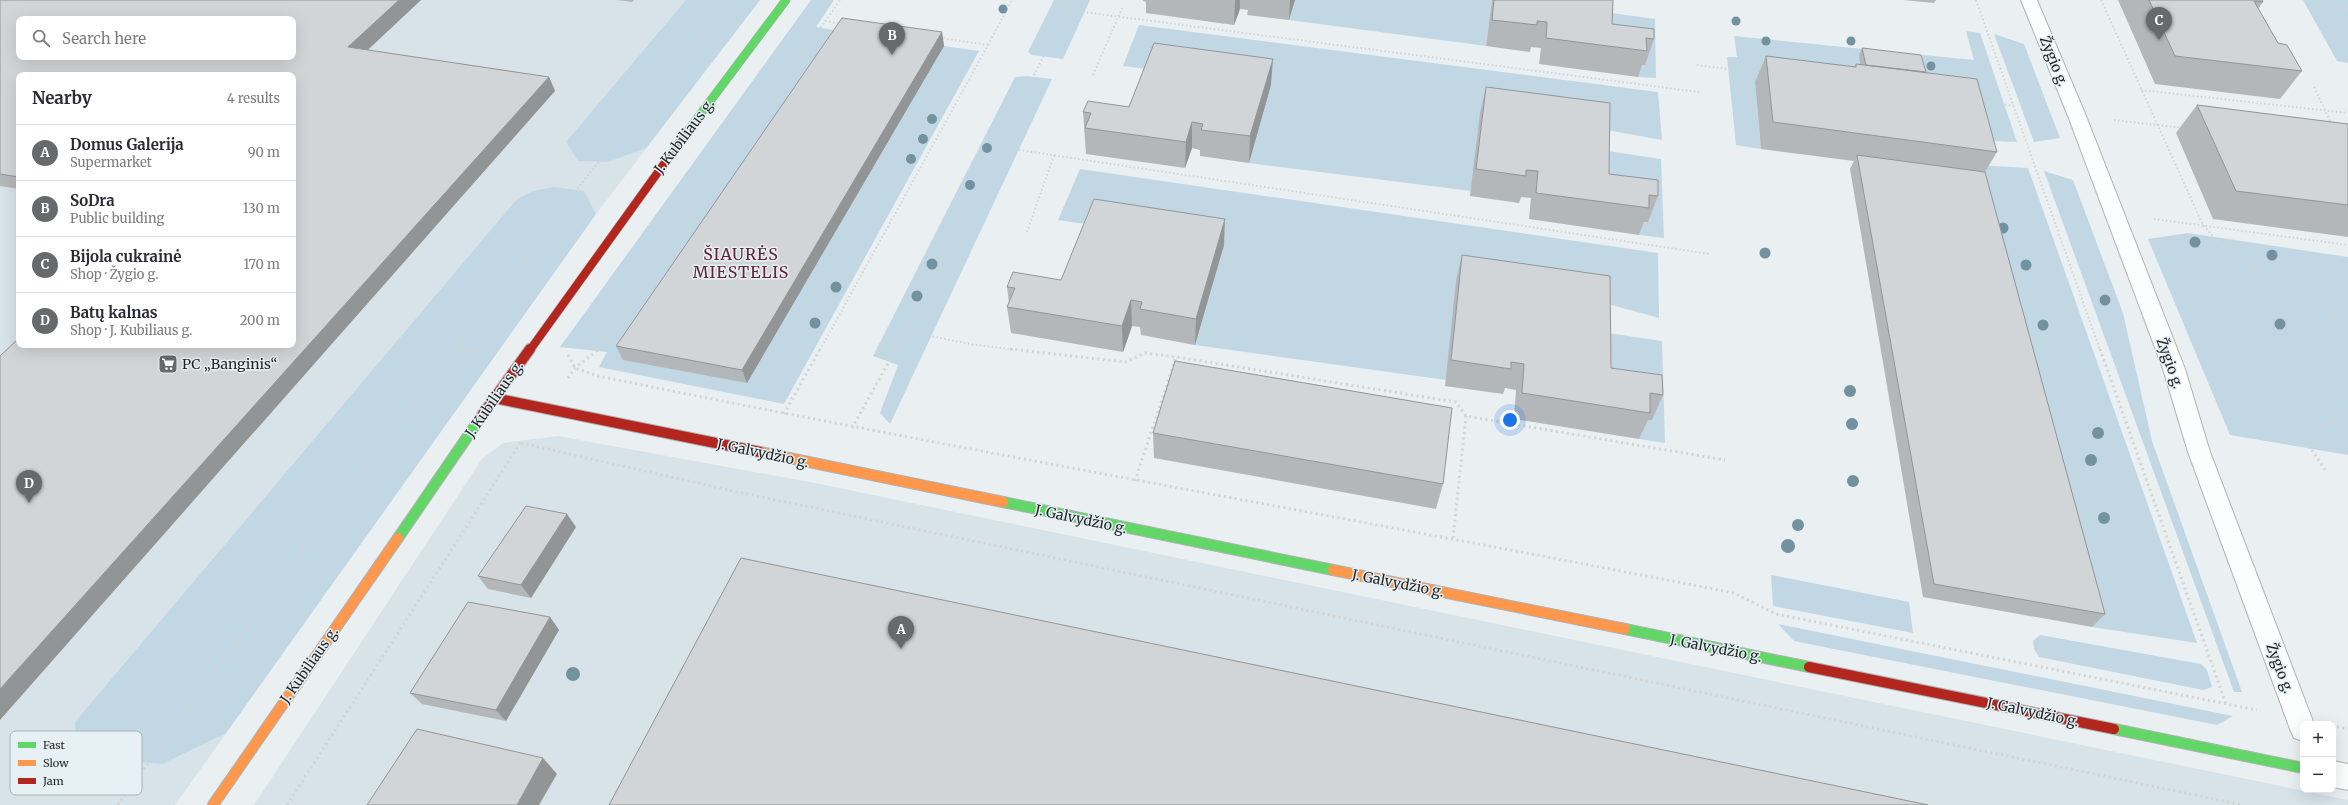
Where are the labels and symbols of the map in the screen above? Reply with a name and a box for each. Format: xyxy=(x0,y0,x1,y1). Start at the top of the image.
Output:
pin: C xyxy=(2146,7,2172,40)
pin: B xyxy=(879,22,905,55)
street label: Žygio g. xyxy=(2036,33,2072,89)
street label: J. Kubiliaus g. xyxy=(649,95,718,178)
district label: ŠIAURĖS MIESTELIS xyxy=(693,244,789,282)
street label: Žygio g. xyxy=(2153,335,2187,391)
supermarket icon: PC „Banginis“ xyxy=(157,353,179,375)
place label: PC „Banginis“ xyxy=(182,355,278,373)
street label: J. Kubiliaus g. xyxy=(460,357,527,442)
your location xyxy=(1500,410,1520,430)
street label: J. Galvydžio g. xyxy=(714,434,811,472)
pin: D xyxy=(16,470,42,503)
street label: J. Galvydžio g. xyxy=(1032,500,1129,538)
street label: J. Galvydžio g. xyxy=(1349,565,1446,601)
pin: A xyxy=(888,616,914,649)
street label: J. Kubiliaus g. xyxy=(275,623,342,708)
street label: J. Galvydžio g. xyxy=(1667,630,1764,666)
street label: Žygio g. xyxy=(2262,640,2298,696)
street label: J. Galvydžio g. xyxy=(1984,693,2081,731)
legend xyxy=(10,731,142,795)
text: Fast xyxy=(43,738,66,752)
text: Slow xyxy=(43,756,69,770)
text: Jam xyxy=(42,774,64,788)

